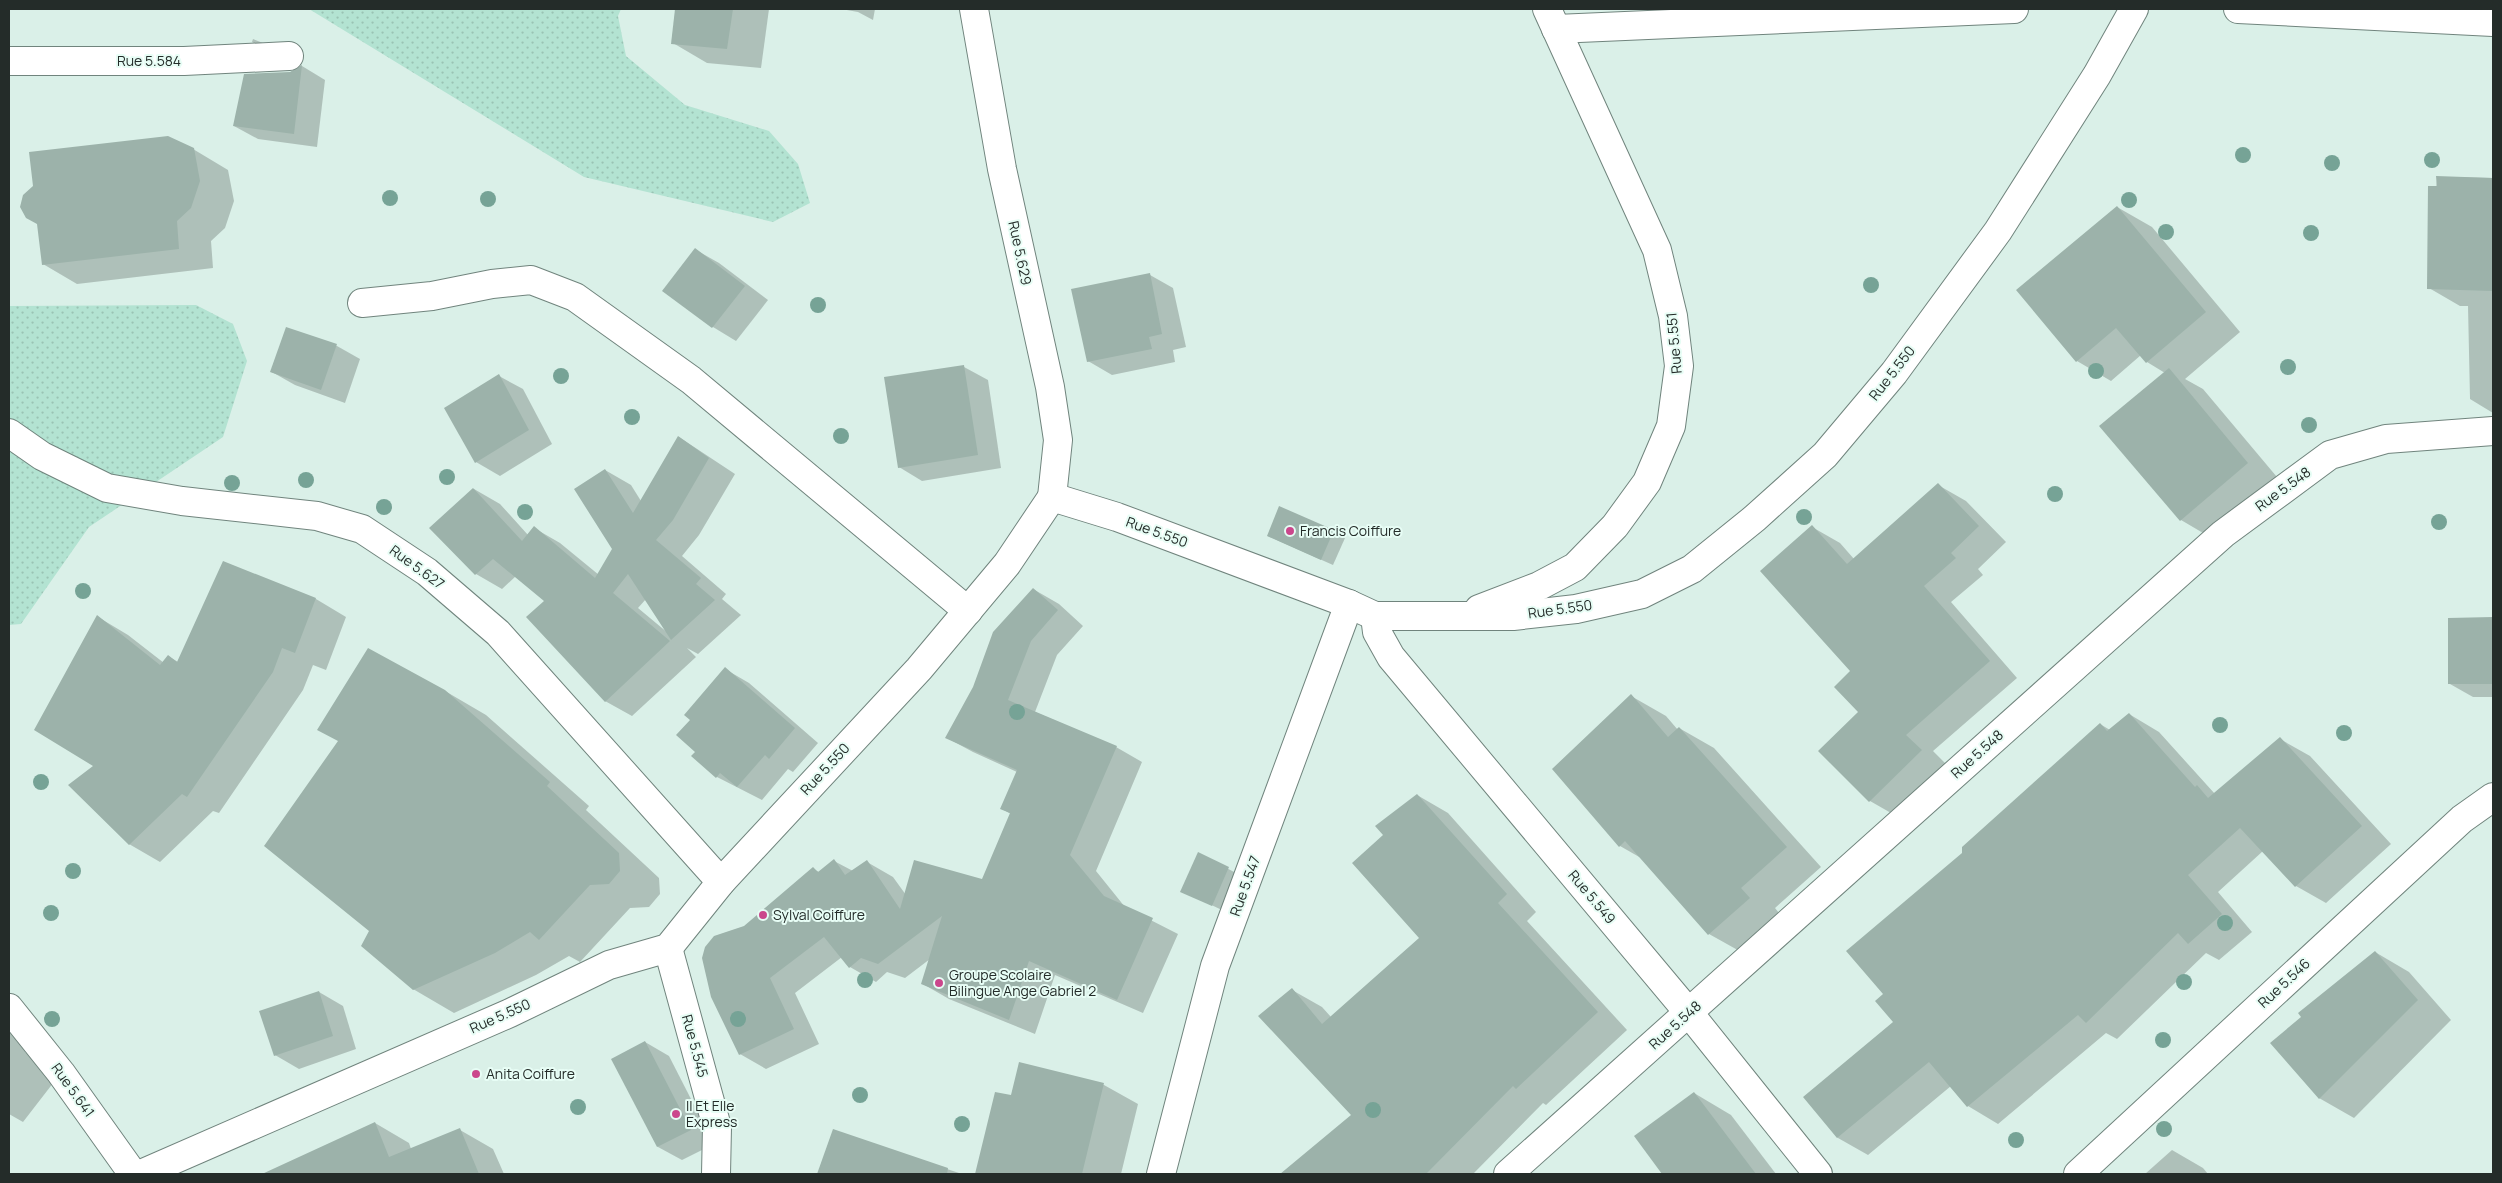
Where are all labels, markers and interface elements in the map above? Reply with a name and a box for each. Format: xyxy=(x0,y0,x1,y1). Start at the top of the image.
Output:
street label: Rue 5.584 xyxy=(117,51,181,70)
street label: Rue 5.629 xyxy=(1004,219,1037,287)
street label: Rue 5.551 xyxy=(1661,312,1686,374)
street label: Rue 5.550 xyxy=(1864,341,1919,404)
street label: Rue 5.548 xyxy=(2251,462,2314,515)
street label: Rue 5.550 xyxy=(1124,512,1191,551)
place label: Francis Coiffure xyxy=(1300,521,1401,540)
marker: Francis Coiffure xyxy=(1284,525,1296,537)
street label: Rue 5.627 xyxy=(386,540,449,593)
street label: Rue 5.550 xyxy=(1527,595,1593,622)
street label: Rue 5.548 xyxy=(1946,725,2007,782)
street label: Rue 5.550 xyxy=(796,739,854,799)
street label: Rue 5.547 xyxy=(1225,853,1264,919)
street label: Rue 5.549 xyxy=(1564,866,1620,928)
place label: Sylval Coiffure xyxy=(773,905,865,924)
marker: Sylval Coiffure xyxy=(757,909,769,921)
street label: Rue 5.546 xyxy=(2253,954,2314,1012)
place label: Groupe Scolaire Bilingue Ange Gabriel 2 xyxy=(949,965,1096,1000)
marker: Groupe Scolaire Bilingue Ange Gabriel 2 xyxy=(933,977,945,989)
street label: Rue 5.550 xyxy=(466,994,533,1037)
street label: Rue 5.548 xyxy=(1644,996,1705,1053)
street label: Rue 5.545 xyxy=(678,1012,713,1079)
street label: Rue 5.641 xyxy=(47,1059,99,1120)
place label: Anita Coiffure xyxy=(486,1064,575,1083)
marker: Anita Coiffure xyxy=(470,1068,482,1080)
place label: Il Et Elle Express xyxy=(686,1096,737,1131)
marker: Il Et Elle Express xyxy=(670,1108,682,1120)

